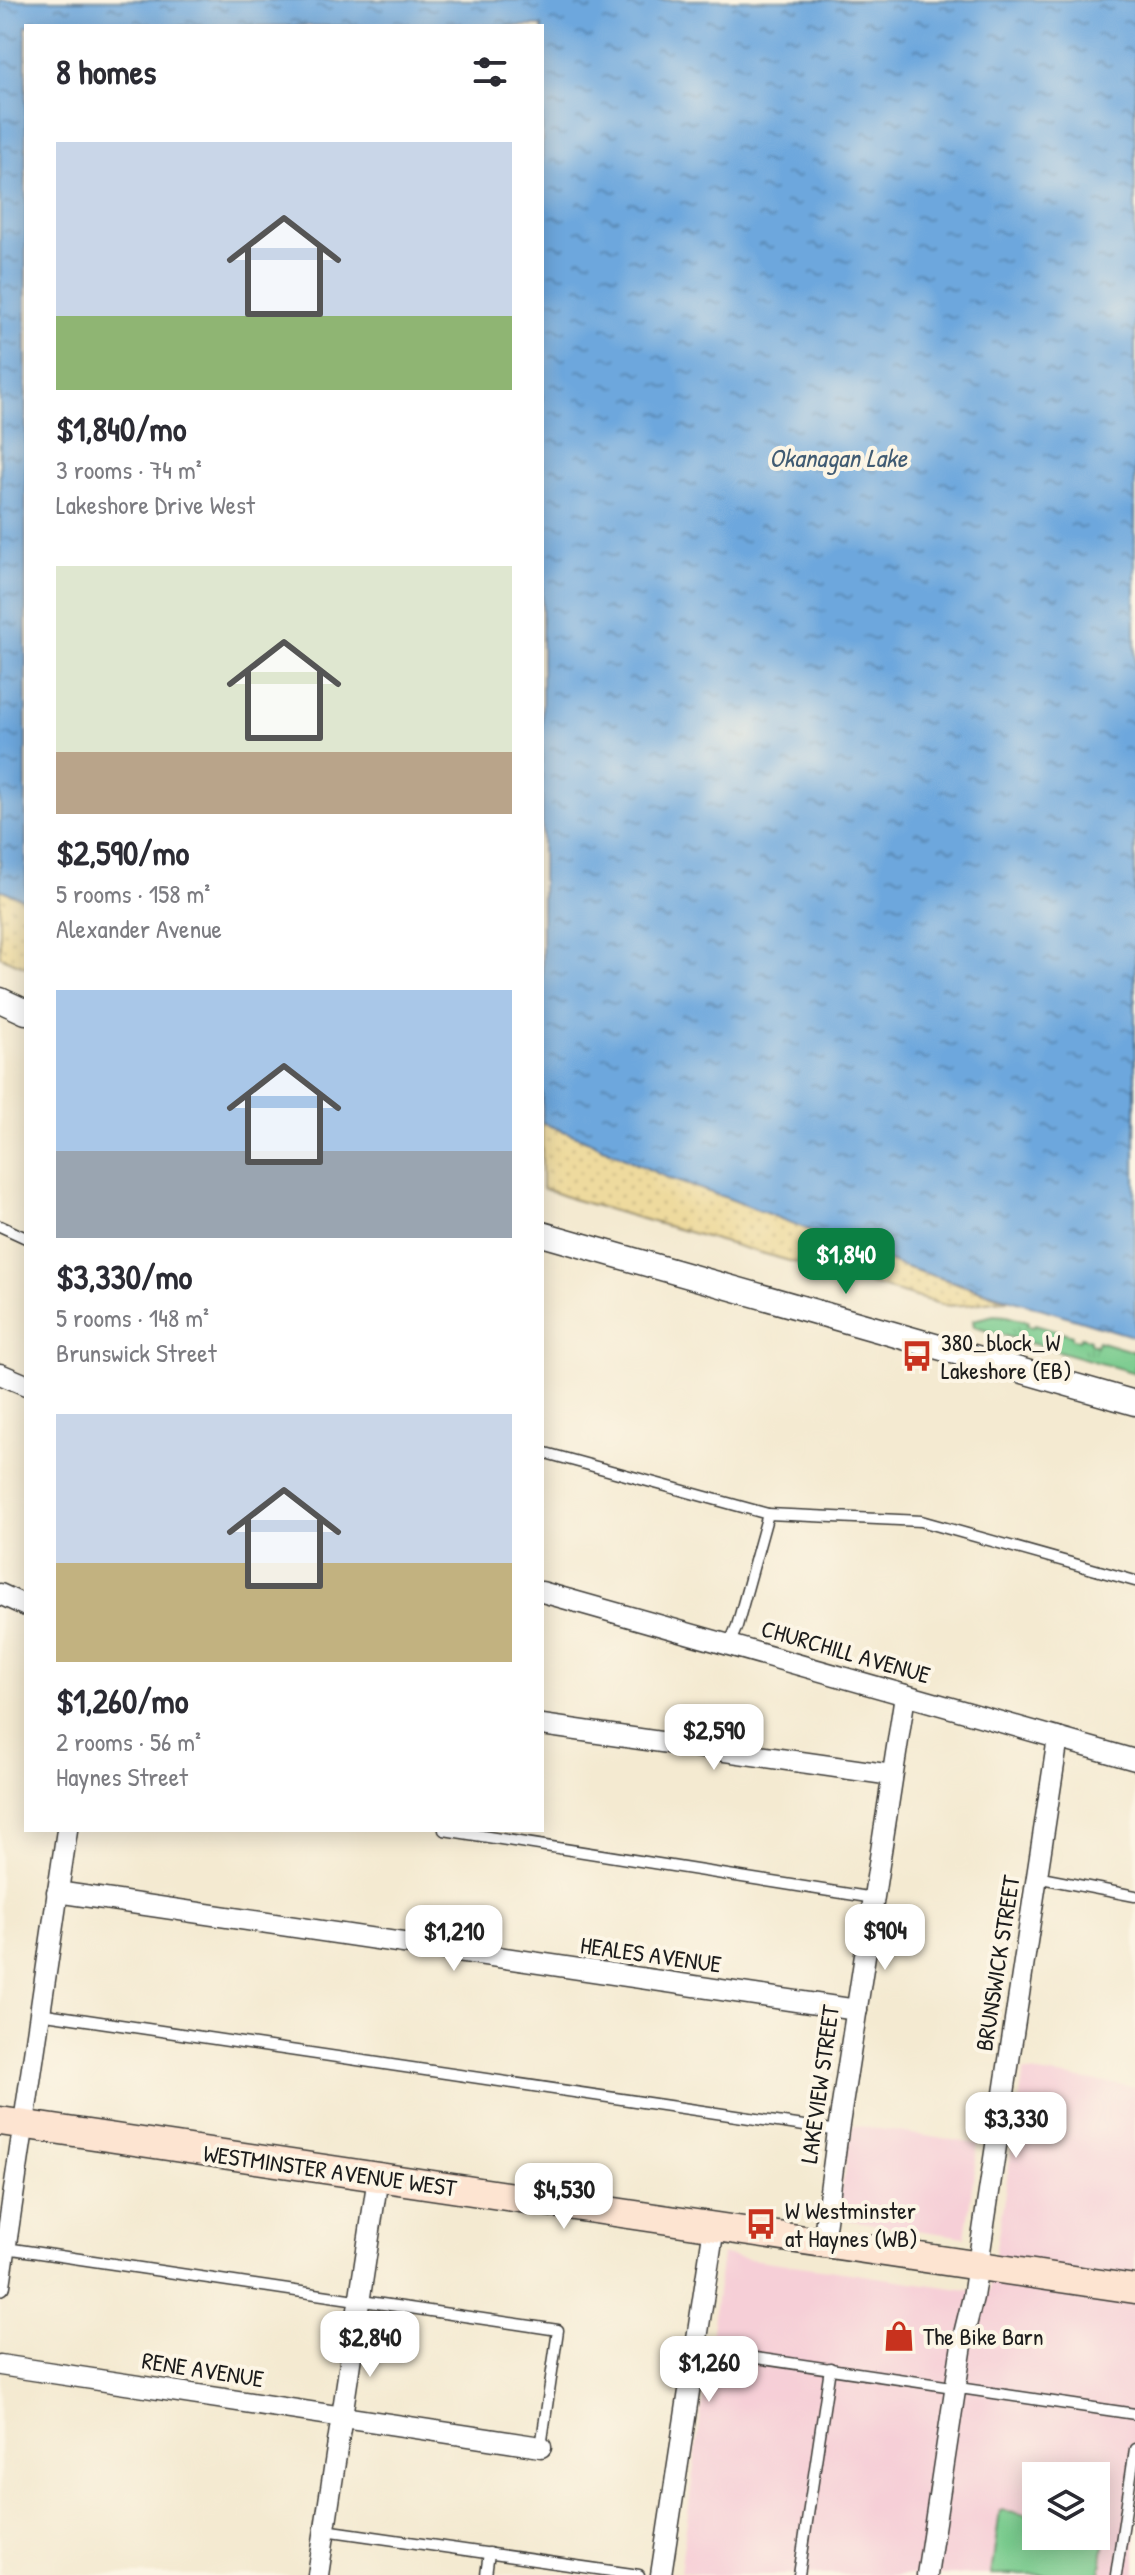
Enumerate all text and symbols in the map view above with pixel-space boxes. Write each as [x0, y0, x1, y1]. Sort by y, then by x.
text: 8 homes [56, 49, 156, 95]
icon: filters [468, 50, 512, 94]
icon: home [212, 194, 356, 338]
text: $1,840/mo [56, 406, 186, 452]
water label: Okanagan Lake [769, 440, 909, 476]
text: 3 rooms · 74 m² [56, 452, 202, 487]
text: Lakeshore Drive West [56, 487, 255, 522]
icon: home [212, 618, 356, 762]
text: $2,590/mo [56, 830, 189, 876]
text: 5 rooms · 158 m² [56, 876, 210, 911]
text: Alexander Avenue [56, 911, 222, 946]
icon: home [212, 1042, 356, 1186]
pin: $1,840 [781, 1228, 911, 1296]
text: $1,840 [816, 1236, 876, 1271]
text: $3,330/mo [56, 1254, 192, 1300]
text: 5 rooms · 148 m² [56, 1300, 209, 1335]
place label: 380_block_W Lakeshore (EB) [941, 1326, 1072, 1386]
text: Brunswick Street [56, 1335, 217, 1370]
bus stop icon: 380_block_W Lakeshore (EB) [900, 1339, 934, 1373]
icon: home [212, 1466, 356, 1610]
street label: CHURCHILL AVENUE [758, 1612, 935, 1691]
text: $1,260/mo [56, 1678, 188, 1724]
pin: $2,590 [649, 1704, 779, 1772]
text: $2,590 [683, 1712, 745, 1747]
text: 2 rooms · 56 m² [56, 1724, 201, 1759]
text: Haynes Street [56, 1759, 188, 1794]
street label: BRUNSWICK STREET [967, 1872, 1027, 2053]
pin: $904 [838, 1904, 932, 1972]
pin: $1,210 [389, 1905, 519, 1973]
text: $904 [863, 1912, 907, 1947]
text: $1,210 [423, 1913, 485, 1948]
street label: HEALES AVENUE [578, 1928, 724, 1980]
street label: LAKEVIEW STREET [792, 2002, 846, 2165]
pin: $3,330 [951, 2092, 1081, 2160]
text: $3,330 [983, 2100, 1049, 2135]
street label: WESTMINSTER AVENUE WEST [201, 2136, 459, 2204]
pin: $4,530 [499, 2163, 629, 2231]
text: $4,530 [533, 2171, 595, 2206]
place label: W Westminster at Haynes (WB) [785, 2194, 918, 2254]
bus stop icon: W Westminster at Haynes (WB) [744, 2207, 778, 2241]
pin: $2,840 [305, 2311, 435, 2379]
text: $2,840 [338, 2319, 402, 2354]
shop icon: The Bike Barn [882, 2319, 916, 2353]
place label: The Bike Barn [923, 2320, 1044, 2352]
pin: $1,260 [644, 2336, 774, 2404]
street label: RENE AVENUE [140, 2344, 267, 2394]
text: $1,260 [678, 2344, 740, 2379]
map controls [1022, 2462, 1110, 2550]
button: layers [1022, 2462, 1110, 2550]

